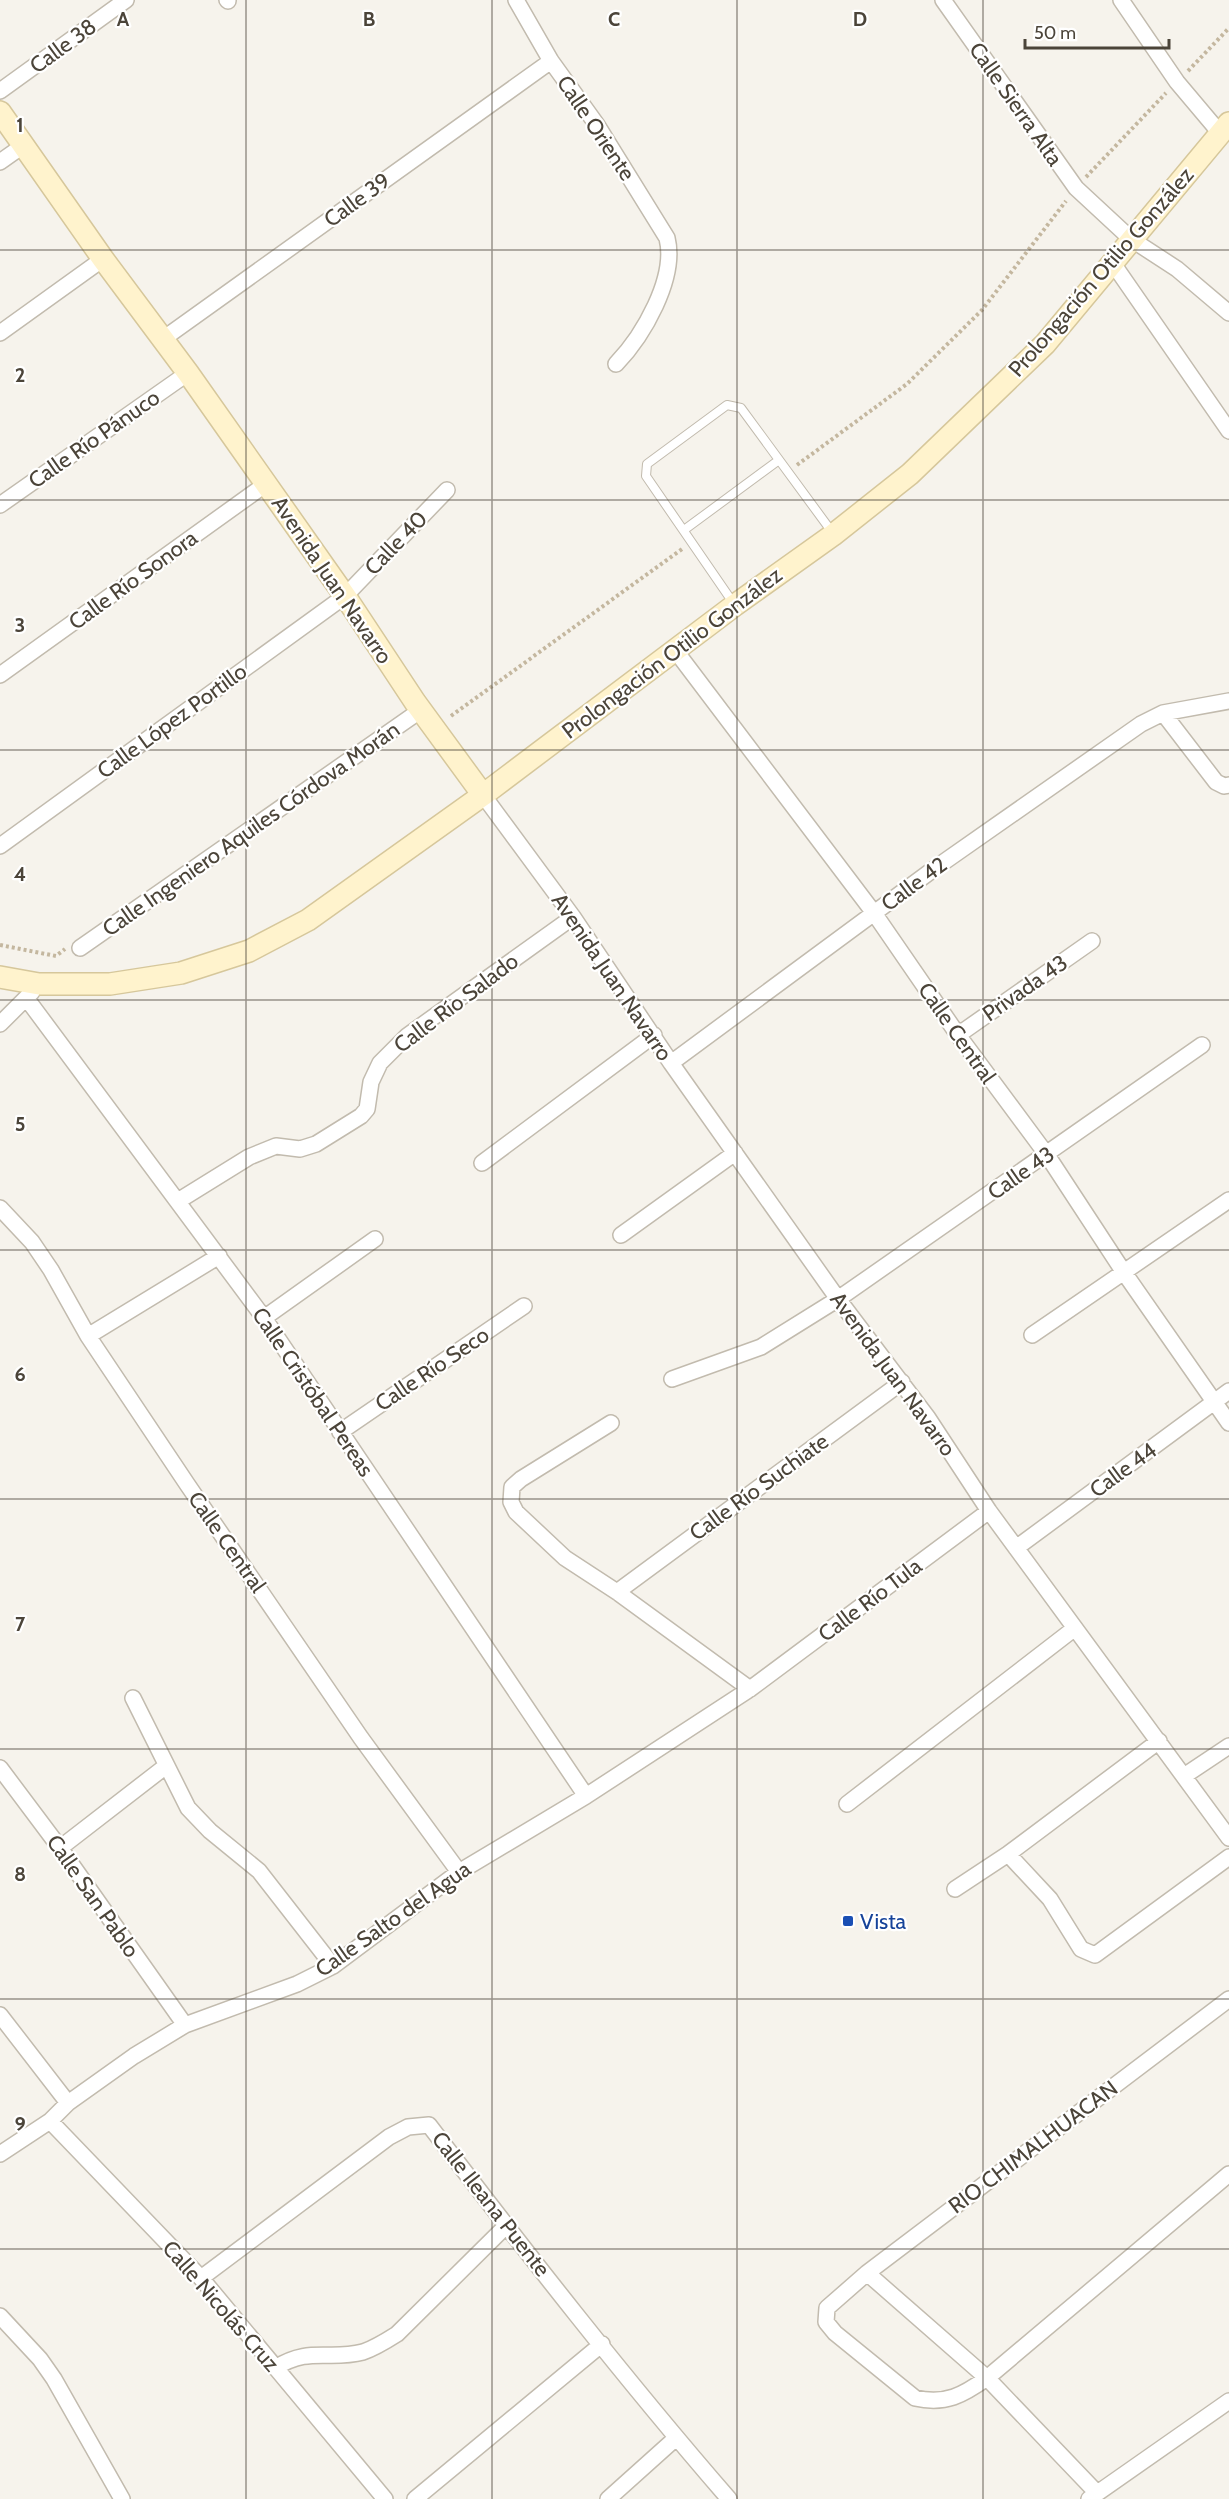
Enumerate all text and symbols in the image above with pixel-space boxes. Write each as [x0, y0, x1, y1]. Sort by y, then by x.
text: A [117, 7, 130, 31]
text: B [363, 7, 375, 31]
text: C [608, 7, 620, 31]
text: D [853, 7, 867, 31]
scale bar [1025, 12, 1169, 50]
street label: Calle 38 [24, 13, 102, 79]
text: 50 m [1034, 22, 1076, 44]
street label: Calle Sierra Alta [963, 37, 1069, 171]
street label: Calle Oriente [551, 70, 641, 186]
text: 1 [16, 113, 24, 137]
street label: Prolongación Otilio González [1003, 162, 1199, 382]
street label: Calle 39 [319, 167, 395, 233]
text: 2 [15, 363, 25, 387]
street label: Calle Río Pánuco [23, 384, 165, 494]
street label: Avenida Juan Navarro [266, 491, 398, 669]
street label: Calle 40 [359, 505, 433, 581]
street label: Calle Río Sonora [64, 524, 203, 636]
street label: Prolongación Otilio González [557, 561, 787, 745]
text: 3 [15, 613, 25, 637]
street label: Calle López Portillo [92, 658, 252, 784]
street label: Calle Ingeniero Aquiles Córdova Morán [97, 716, 405, 942]
street label: Calle 42 [876, 851, 952, 917]
text: 4 [14, 862, 26, 886]
street label: Avenida Juan Navarro [546, 888, 678, 1066]
street label: Calle Río Salado [388, 947, 524, 1059]
street label: Privada 43 [977, 949, 1073, 1027]
street label: Calle Central [912, 977, 1002, 1089]
text: 5 [15, 1112, 25, 1136]
street label: Calle 43 [982, 1140, 1060, 1206]
street label: Avenida Juan Navarro [824, 1287, 962, 1461]
street label: Calle Cristóbal Pereas [246, 1302, 380, 1482]
street label: Calle Río Seco [370, 1321, 494, 1417]
text: 6 [14, 1362, 26, 1386]
street label: Calle Río Suchiate [684, 1428, 834, 1546]
street label: Calle 44 [1084, 1437, 1162, 1503]
street label: Calle Central [182, 1486, 272, 1598]
street label: Calle Río Tula [813, 1552, 927, 1648]
text: 7 [15, 1612, 26, 1636]
street label: Calle San Pablo [41, 1829, 145, 1963]
street label: Calle Salto del Agua [310, 1855, 476, 1983]
text: 8 [14, 1862, 26, 1886]
place label: Vista [860, 1908, 907, 1935]
marker: Vista [841, 1914, 855, 1928]
street label: RIO CHIMALHUACAN [943, 2075, 1123, 2219]
text: 9 [14, 2112, 26, 2136]
street label: Calle Ileana Puente [426, 2126, 556, 2282]
street label: Calle Nicolás Cruz [157, 2235, 285, 2377]

